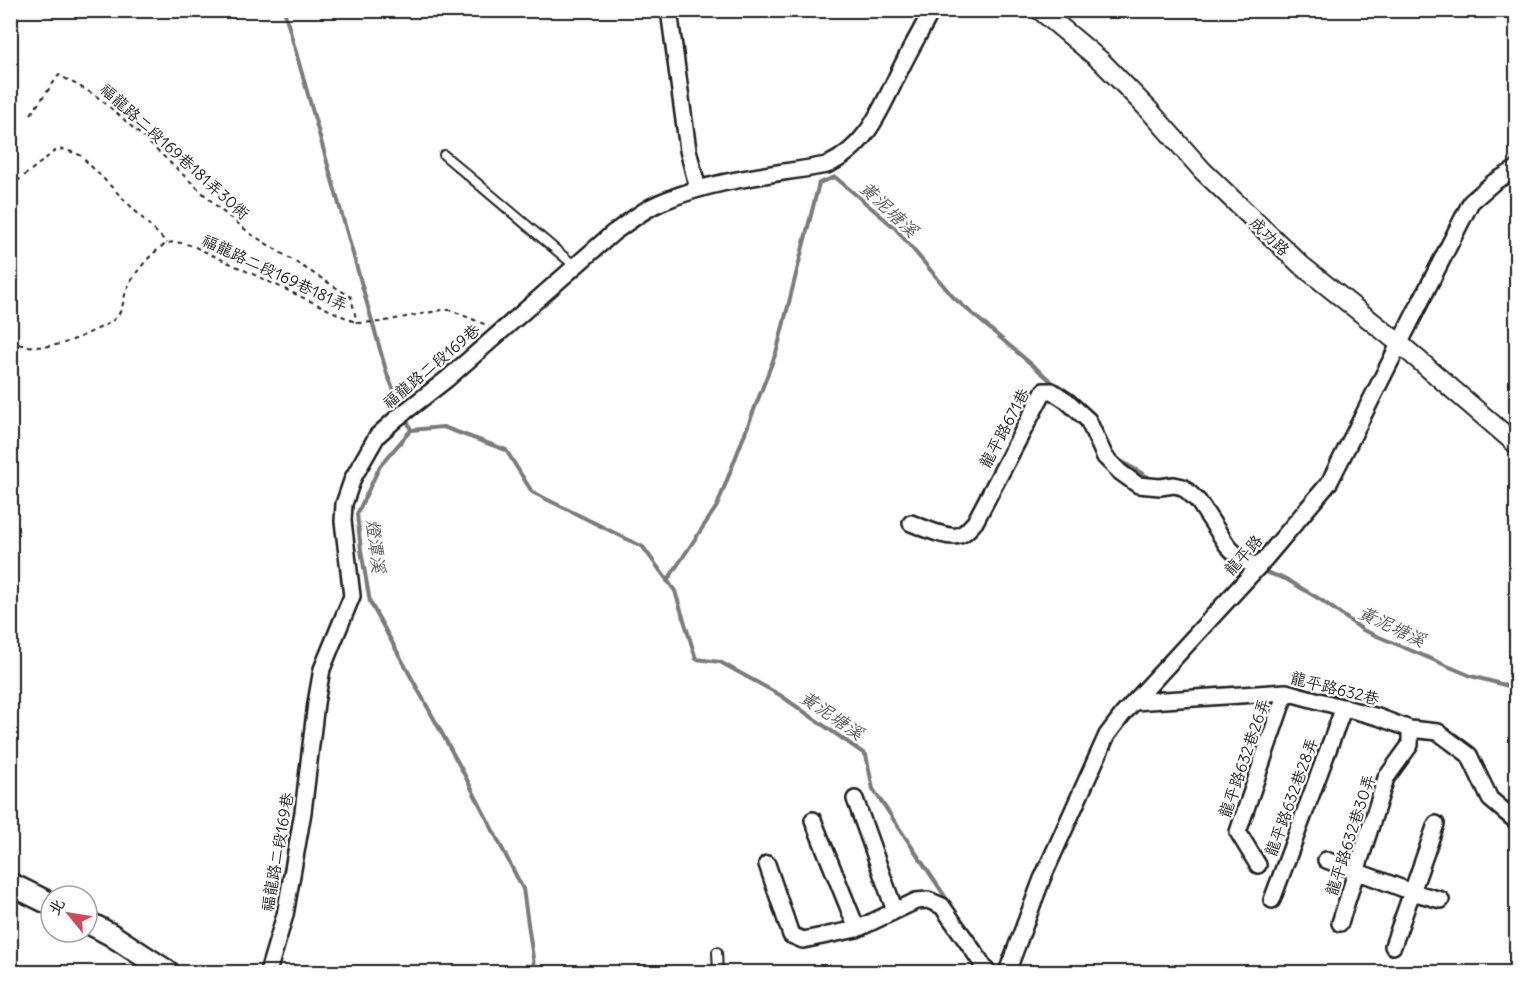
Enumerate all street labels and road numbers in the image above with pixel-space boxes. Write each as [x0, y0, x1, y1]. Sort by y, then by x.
street label: 福龍路二段169巷181弄30衖 [96, 79, 254, 223]
street label: 成功路 [1246, 212, 1294, 260]
street label: 福龍路二段169巷181弄 [199, 229, 351, 315]
street label: 福龍路二段169巷 [378, 320, 484, 412]
street label: 龍平路671巷 [975, 385, 1033, 471]
street label: 龍平路 [1220, 530, 1266, 580]
street label: 龍平路632巷 [1288, 667, 1382, 709]
street label: 龍平路632巷26弄 [1214, 696, 1274, 820]
street label: 龍平路632巷28弄 [1260, 735, 1322, 859]
street label: 龍平路632巷30弄 [1321, 772, 1379, 898]
street label: 福龍路二段169巷 [257, 791, 297, 913]

